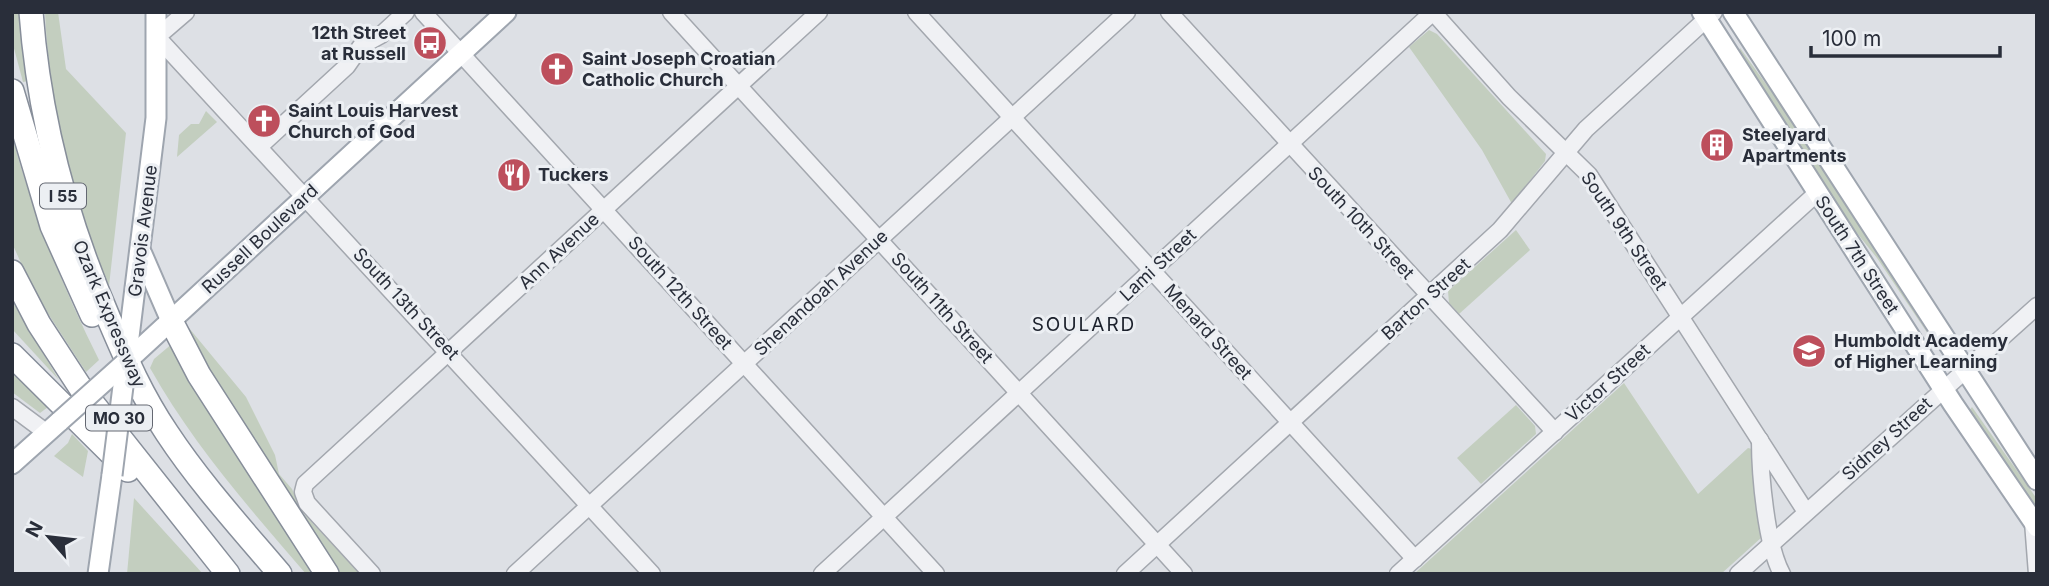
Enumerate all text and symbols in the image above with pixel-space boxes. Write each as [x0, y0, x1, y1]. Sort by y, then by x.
scale bar [1811, 14, 2000, 58]
place label: 12th Street at Russell [311, 22, 406, 64]
bus stop icon: 12th Street at Russell [411, 24, 449, 62]
text: 100 m [1822, 26, 1881, 51]
place label: Saint Joseph Croatian Catholic Church [582, 48, 775, 90]
church icon: Saint Joseph Croatian Catholic Church [538, 50, 576, 88]
place label: Saint Louis Harvest Church of God [288, 100, 459, 142]
church icon: Saint Louis Harvest Church of God [245, 102, 283, 140]
place label: Steelyard Apartments [1742, 124, 1847, 166]
building icon: Steelyard Apartments [1698, 126, 1736, 164]
restaurant icon: Tuckers [495, 156, 533, 194]
street label: South 10th Street [1304, 162, 1419, 283]
street label: Gravois Avenue [124, 164, 161, 298]
place label: Tuckers [538, 164, 609, 185]
street label: South 9th Street [1577, 167, 1672, 294]
street label: Russell Boulevard [197, 180, 322, 298]
road number: I 55 [40, 184, 86, 208]
street label: South 7th Street [1811, 191, 1904, 318]
street label: Ann Avenue [514, 208, 603, 293]
street label: Lami Street [1115, 224, 1200, 305]
street label: Shenandoah Avenue [749, 225, 892, 360]
street label: South 12th Street [624, 232, 737, 354]
street label: Ozark Expressway [69, 237, 150, 391]
street label: South 13th Street [349, 243, 464, 364]
street label: South 11th Street [887, 248, 998, 367]
street label: Barton Street [1377, 253, 1474, 344]
street label: Menard Street [1160, 280, 1257, 384]
district label: SOULARD [1032, 313, 1136, 336]
place label: Humboldt Academy of Higher Learning [1834, 330, 2008, 372]
school or university icon: Humboldt Academy of Higher Learning [1790, 332, 1828, 370]
street label: Victor Street [1561, 339, 1654, 426]
street label: Sidney Street [1837, 393, 1936, 484]
road number: MO 30 [86, 406, 152, 430]
north arrow [14, 502, 84, 572]
text: N [21, 517, 48, 541]

